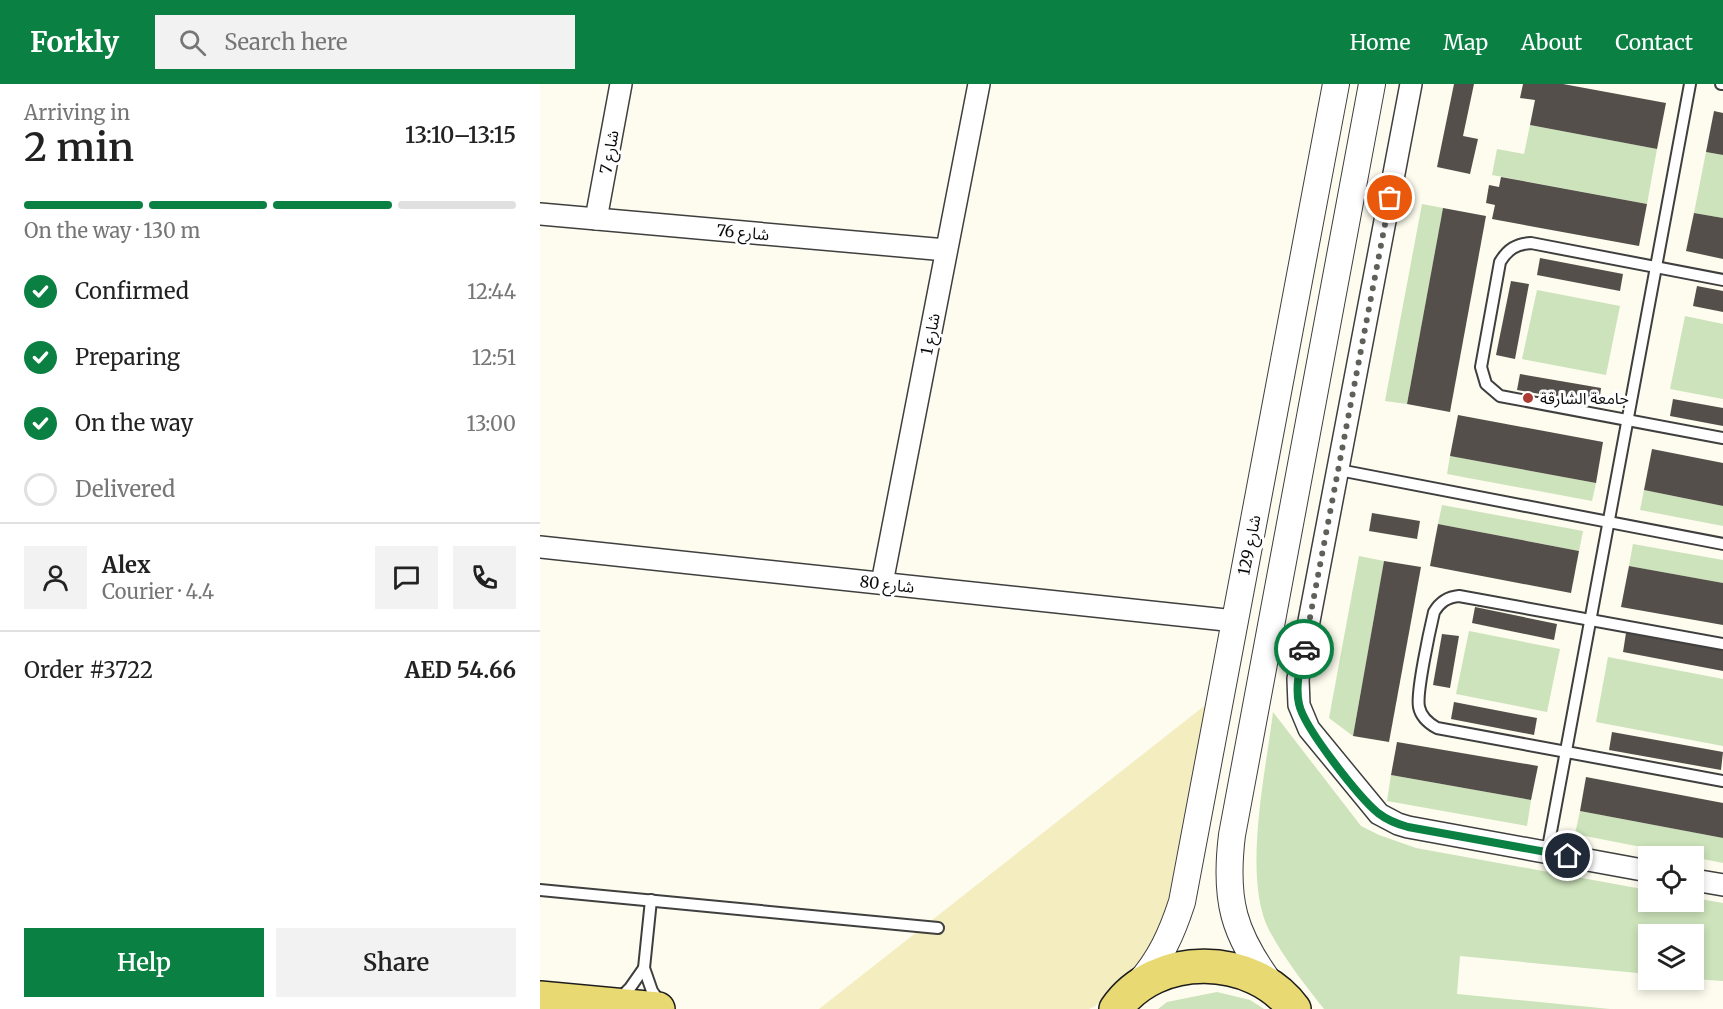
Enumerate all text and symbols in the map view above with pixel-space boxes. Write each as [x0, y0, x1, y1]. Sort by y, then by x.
search box [155, 15, 575, 69]
text: Forkly [30, 24, 119, 60]
icon: search [176, 26, 209, 59]
text: Search here [224, 28, 348, 56]
text: Home [1350, 29, 1410, 56]
text: Map [1443, 29, 1488, 56]
text: About [1521, 29, 1582, 56]
text: Contact [1615, 29, 1693, 56]
text: Arriving in [24, 100, 130, 125]
text: 13:10–13:15 [405, 121, 516, 149]
text: 2 min [24, 123, 134, 172]
street label: شارع 7 [595, 129, 626, 176]
pin [1364, 172, 1415, 223]
icon: bag [1373, 181, 1406, 214]
text: On the way · 130 m [24, 218, 200, 243]
street label: شارع 76 [716, 220, 770, 247]
icon: check [24, 275, 57, 308]
text: Confirmed [75, 277, 189, 305]
text: 12:44 [467, 279, 516, 304]
street label: شارع 1 [916, 311, 947, 357]
icon: check [24, 341, 57, 374]
text: Preparing [75, 343, 180, 371]
text: 12:51 [472, 345, 516, 370]
place label: جامعة الشارقة [1540, 388, 1629, 408]
marker: جامعة الشارقة [1521, 391, 1535, 405]
icon: check [24, 407, 57, 440]
text: On the way [75, 409, 193, 437]
text: 13:00 [466, 411, 516, 436]
text: Delivered [75, 475, 175, 503]
street label: شارع 129 [1233, 513, 1268, 577]
button: person [24, 546, 87, 609]
button: chat [375, 546, 438, 609]
button: phone [453, 546, 516, 609]
text: Alex [102, 551, 151, 579]
street label: شارع 80 [858, 571, 915, 600]
text: Courier · 4.4 [102, 579, 214, 604]
courier [1274, 619, 1334, 679]
icon: car [1288, 633, 1321, 666]
text: Order #3722 [24, 656, 153, 684]
text: AED 54.66 [405, 656, 516, 684]
pin [1542, 830, 1593, 881]
icon: home [1551, 839, 1584, 872]
map controls [1638, 846, 1704, 990]
button: locate [1638, 846, 1704, 912]
button: layers [1638, 924, 1704, 990]
button: Help [24, 928, 264, 997]
button: Share [276, 928, 516, 997]

